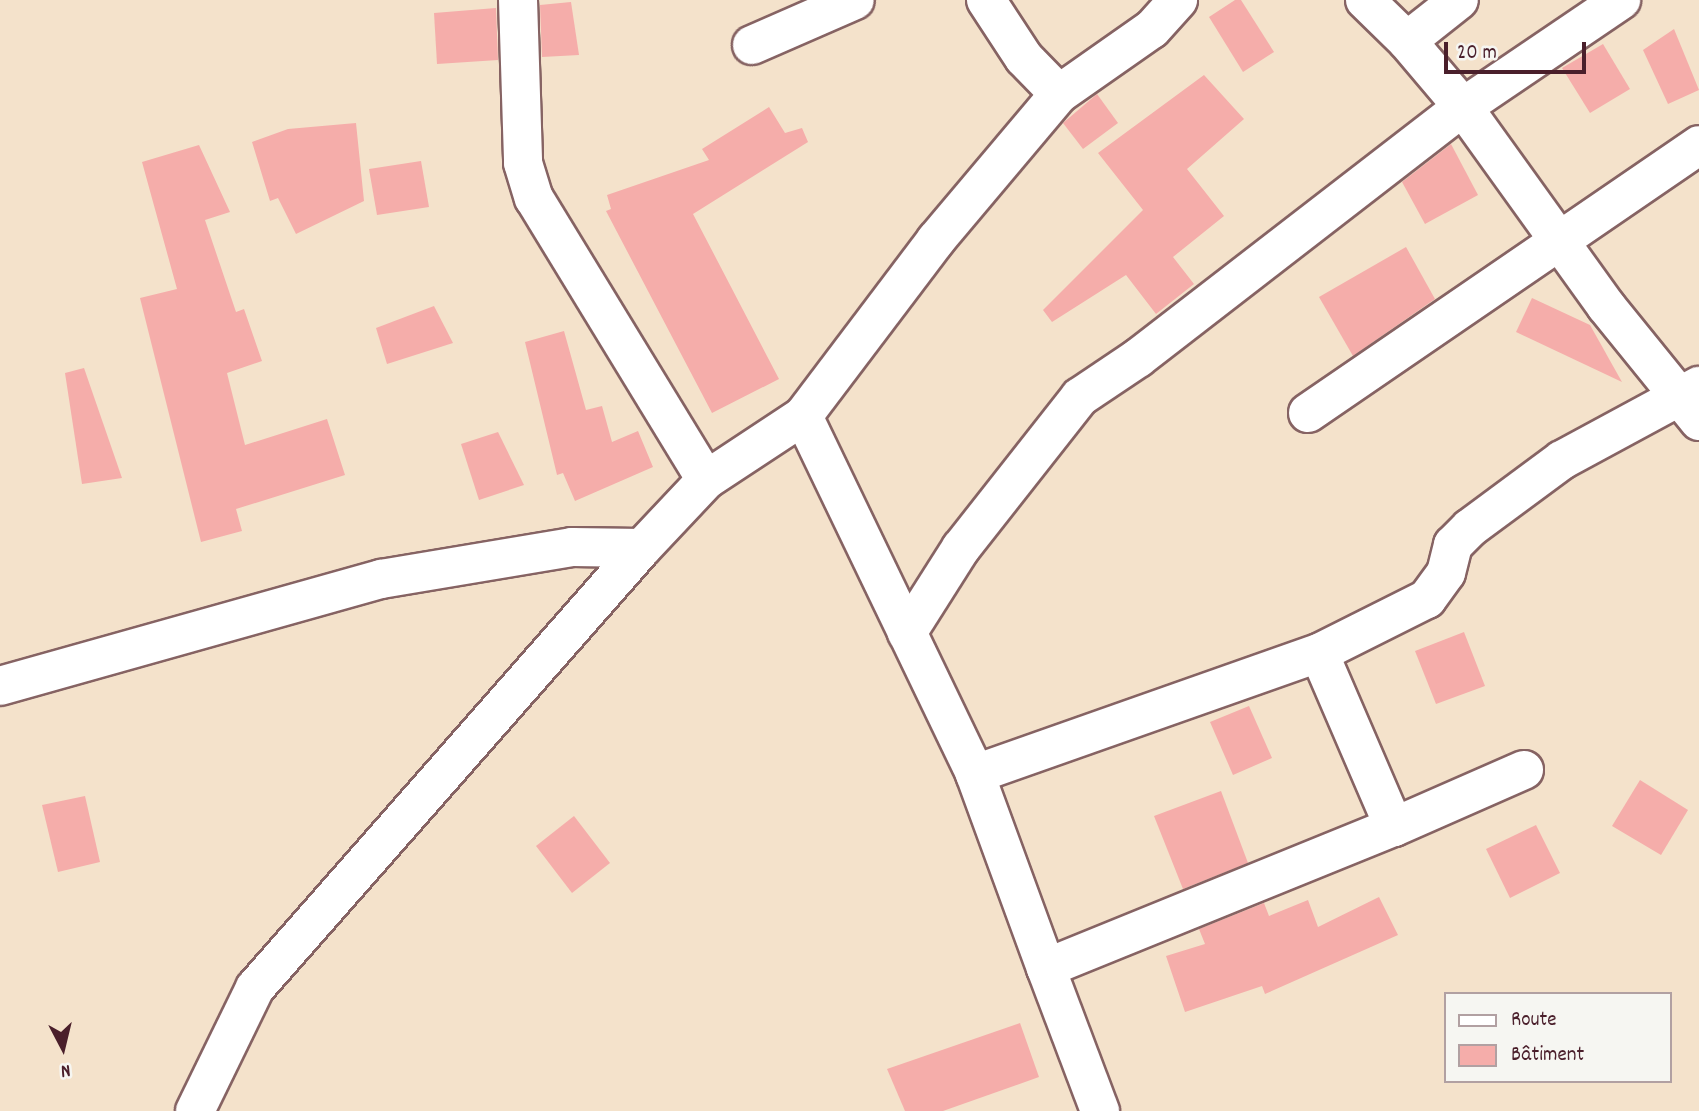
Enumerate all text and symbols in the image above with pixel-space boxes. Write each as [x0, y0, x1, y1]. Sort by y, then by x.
scale bar [1447, 28, 1589, 72]
text: 20 m [1457, 39, 1497, 69]
legend [1444, 992, 1671, 1083]
text: Route [1511, 1006, 1557, 1036]
north arrow [28, 1013, 98, 1083]
text: Bâtiment [1511, 1041, 1584, 1071]
text: N [59, 1055, 72, 1083]

